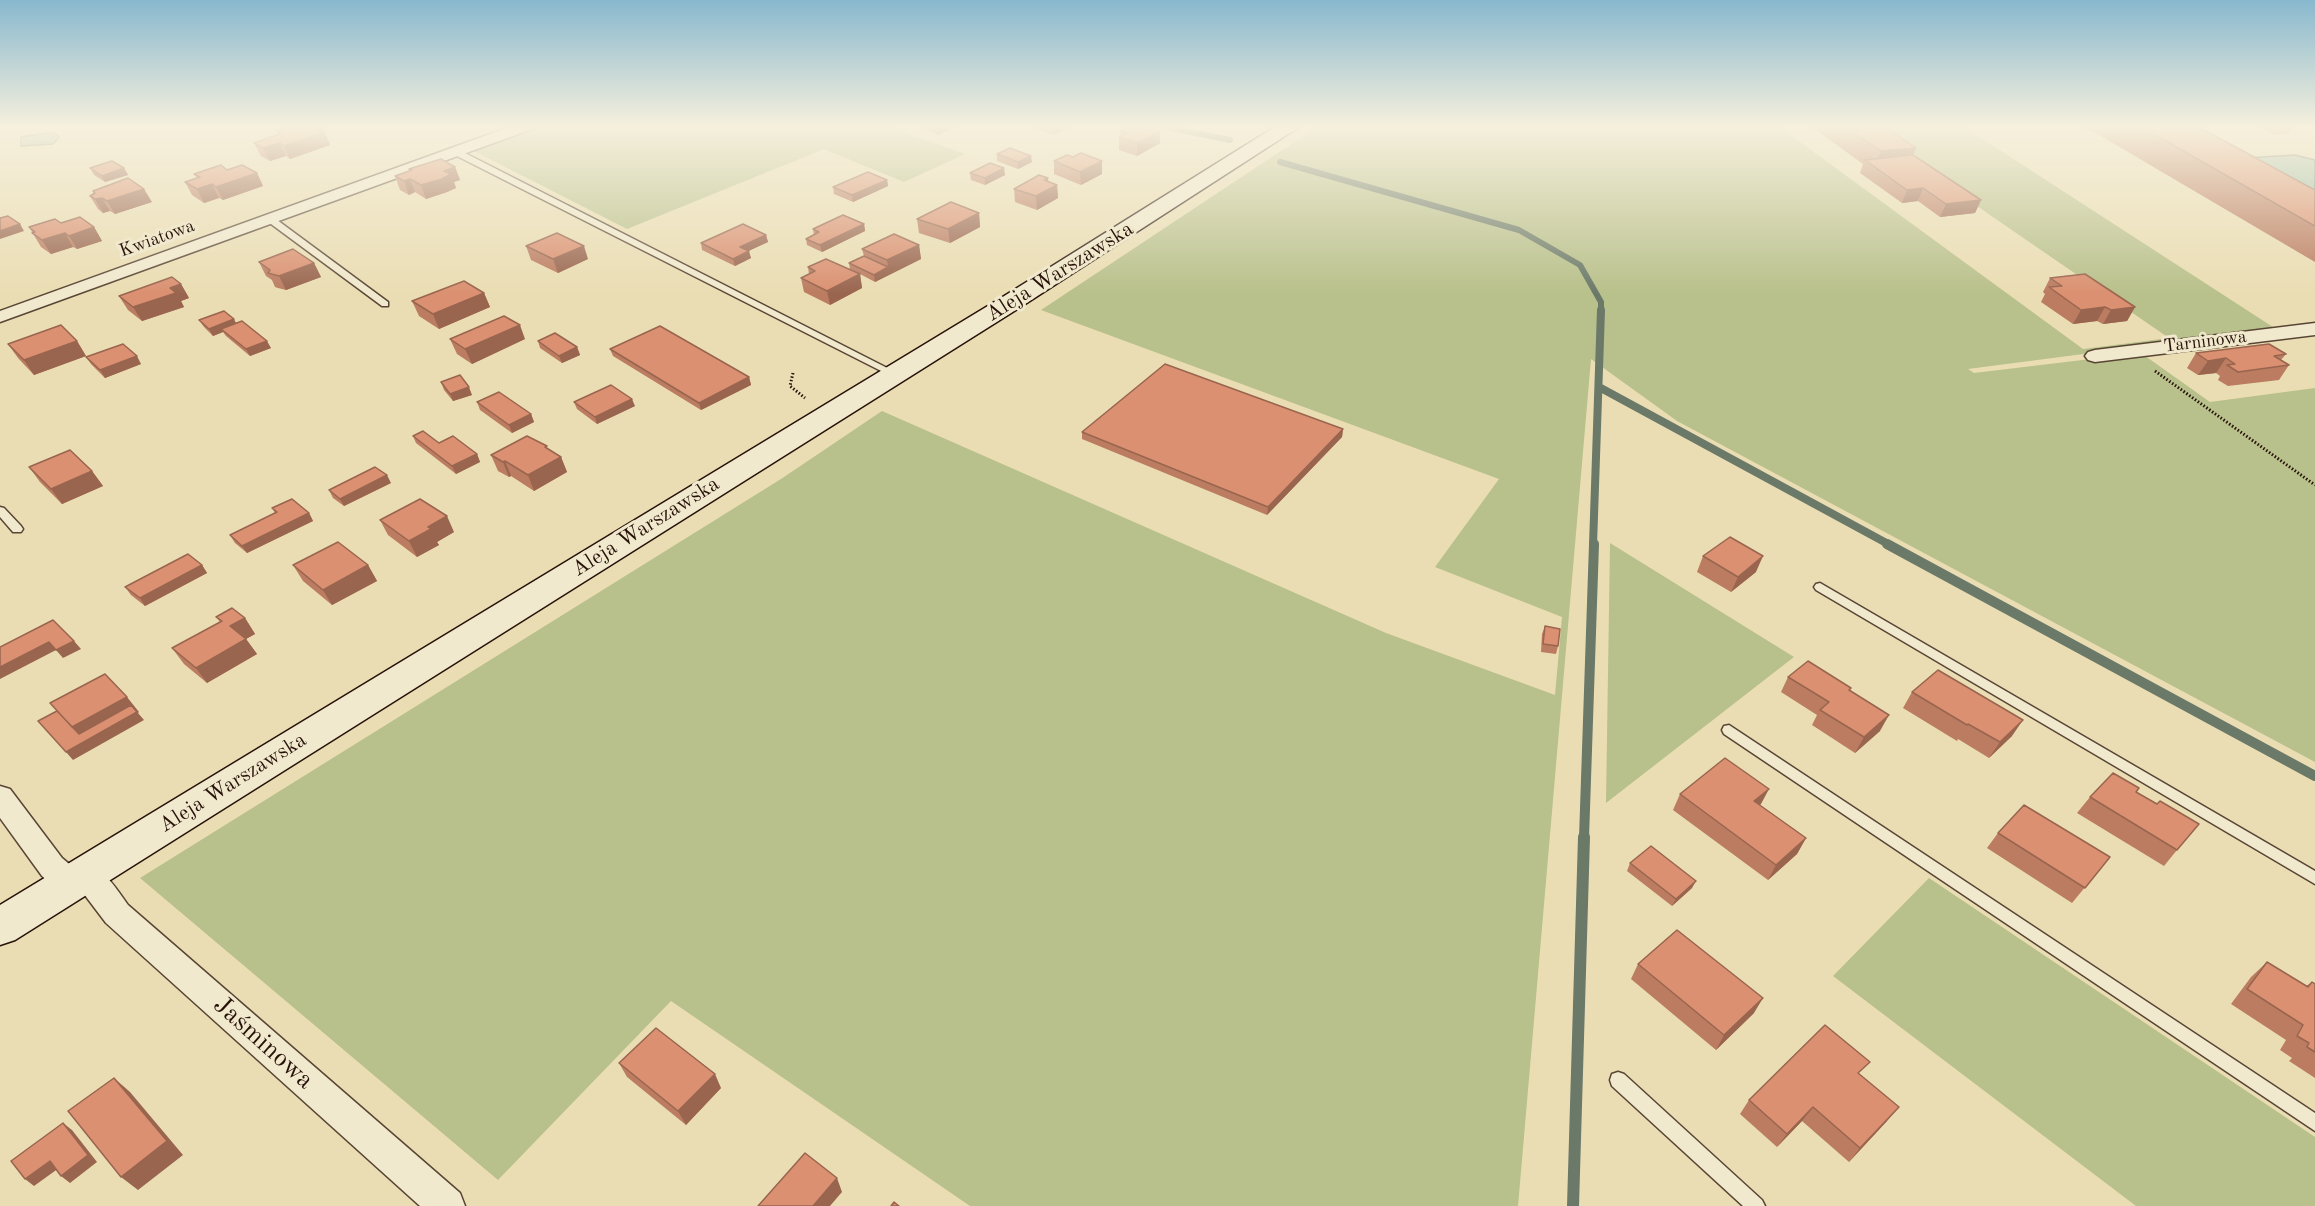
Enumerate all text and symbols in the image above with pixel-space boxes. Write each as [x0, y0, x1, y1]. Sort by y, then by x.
street label: Kwiatowa [116, 215, 198, 263]
street label: Aleja Warszawska [982, 217, 1138, 327]
street label: Tarninowa [2162, 326, 2248, 358]
street label: Aleja Warszawska [568, 472, 724, 582]
street label: Aleja Warszawska [155, 728, 311, 838]
street label: Jaśminowa [206, 990, 320, 1096]

